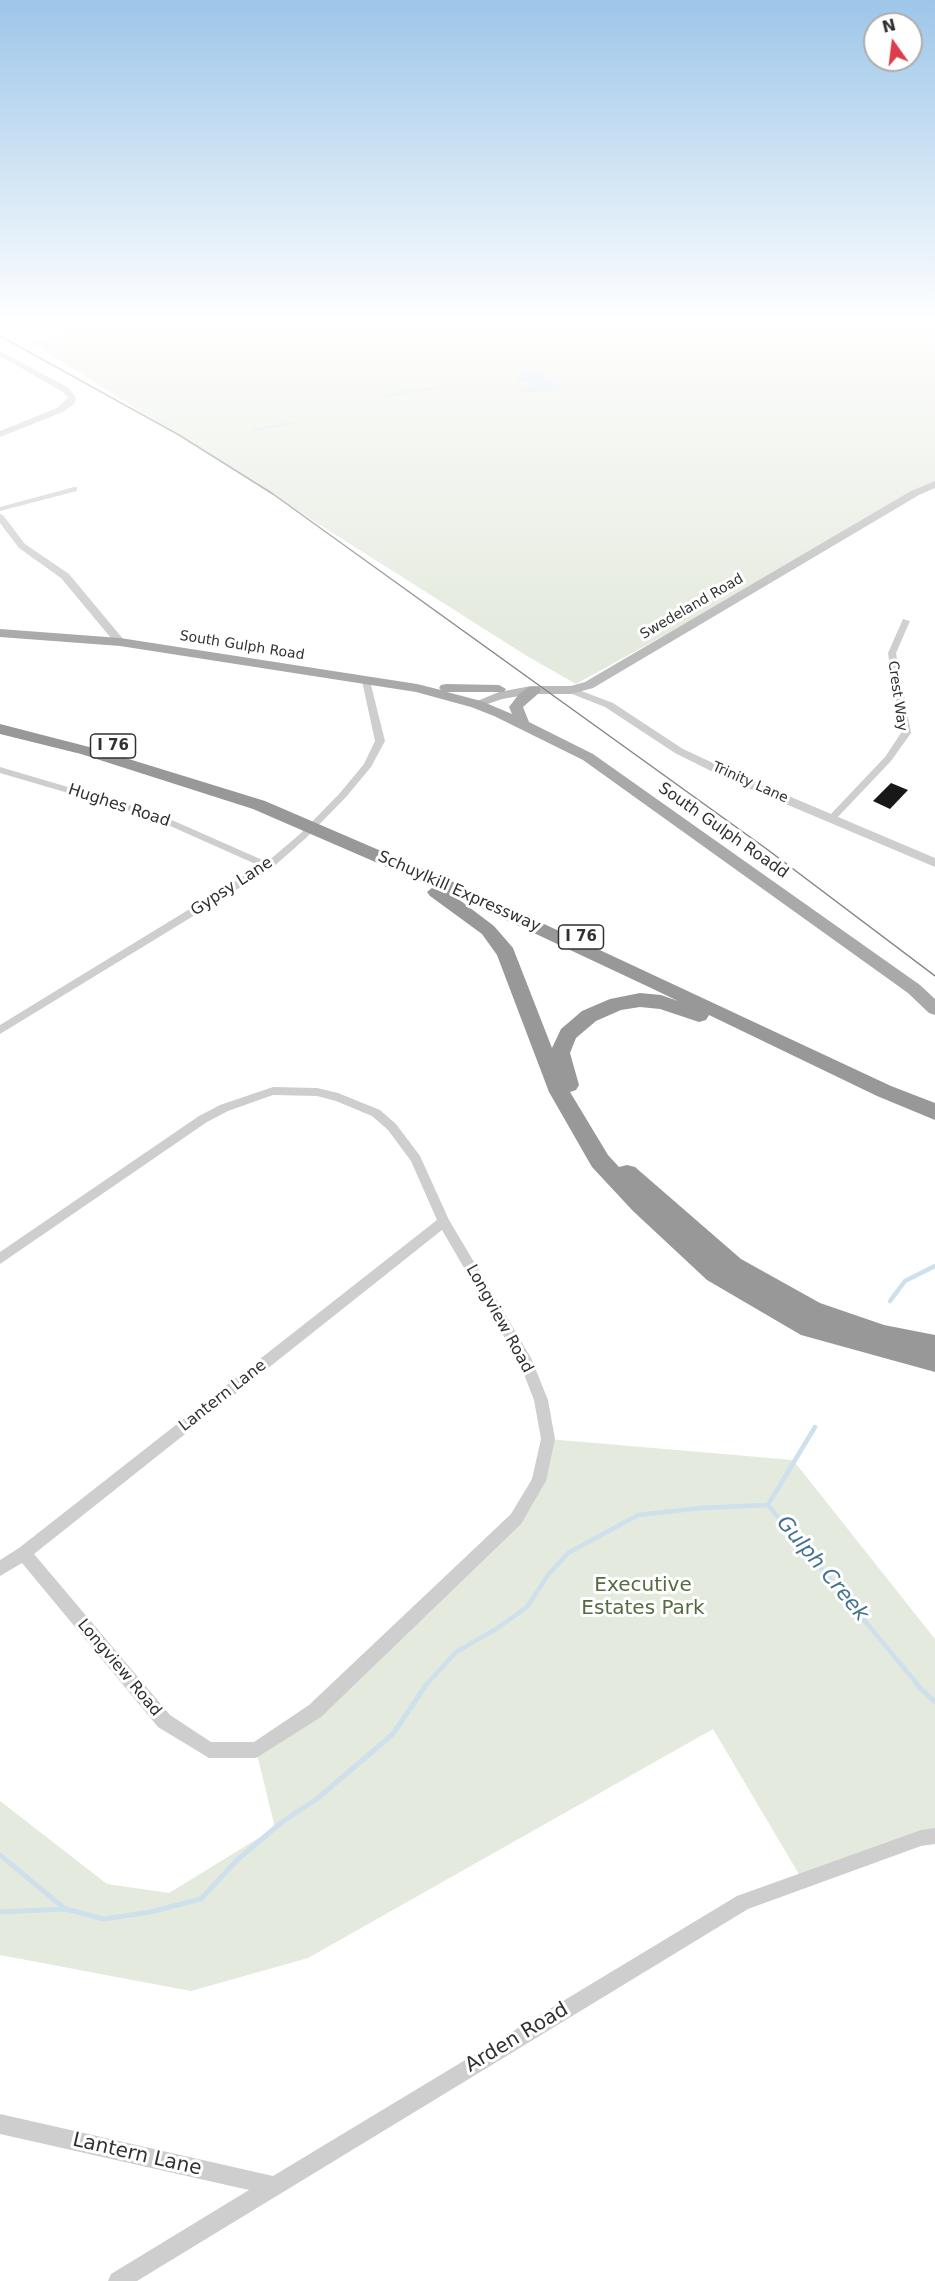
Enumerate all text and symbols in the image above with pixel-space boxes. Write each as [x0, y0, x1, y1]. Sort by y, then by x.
north arrow [863, 12, 923, 72]
text: N [880, 15, 898, 37]
street label: Swedeland Road [637, 571, 747, 643]
street label: South Gulph Road [178, 628, 306, 664]
street label: Crest Way [884, 660, 910, 732]
road number: I 76 [90, 734, 136, 758]
street label: Trinity Lane [710, 759, 790, 807]
street label: South Gulph Roadd [654, 779, 792, 883]
street label: Hughes Road [66, 781, 172, 831]
street label: Schuylkill Expressway [375, 848, 543, 936]
street label: Gypsy Lane [188, 853, 276, 921]
road number: I 76 [558, 925, 604, 949]
street label: Longview Road [461, 1262, 537, 1376]
street label: Lantern Lane [176, 1356, 270, 1436]
water label: Gulph Creek [771, 1511, 873, 1627]
park label: Executive Estates Park [581, 1574, 705, 1621]
street label: Longview Road [73, 1616, 165, 1720]
street label: Arden Road [461, 1998, 573, 2078]
street label: Lantern Lane [70, 2129, 204, 2181]

